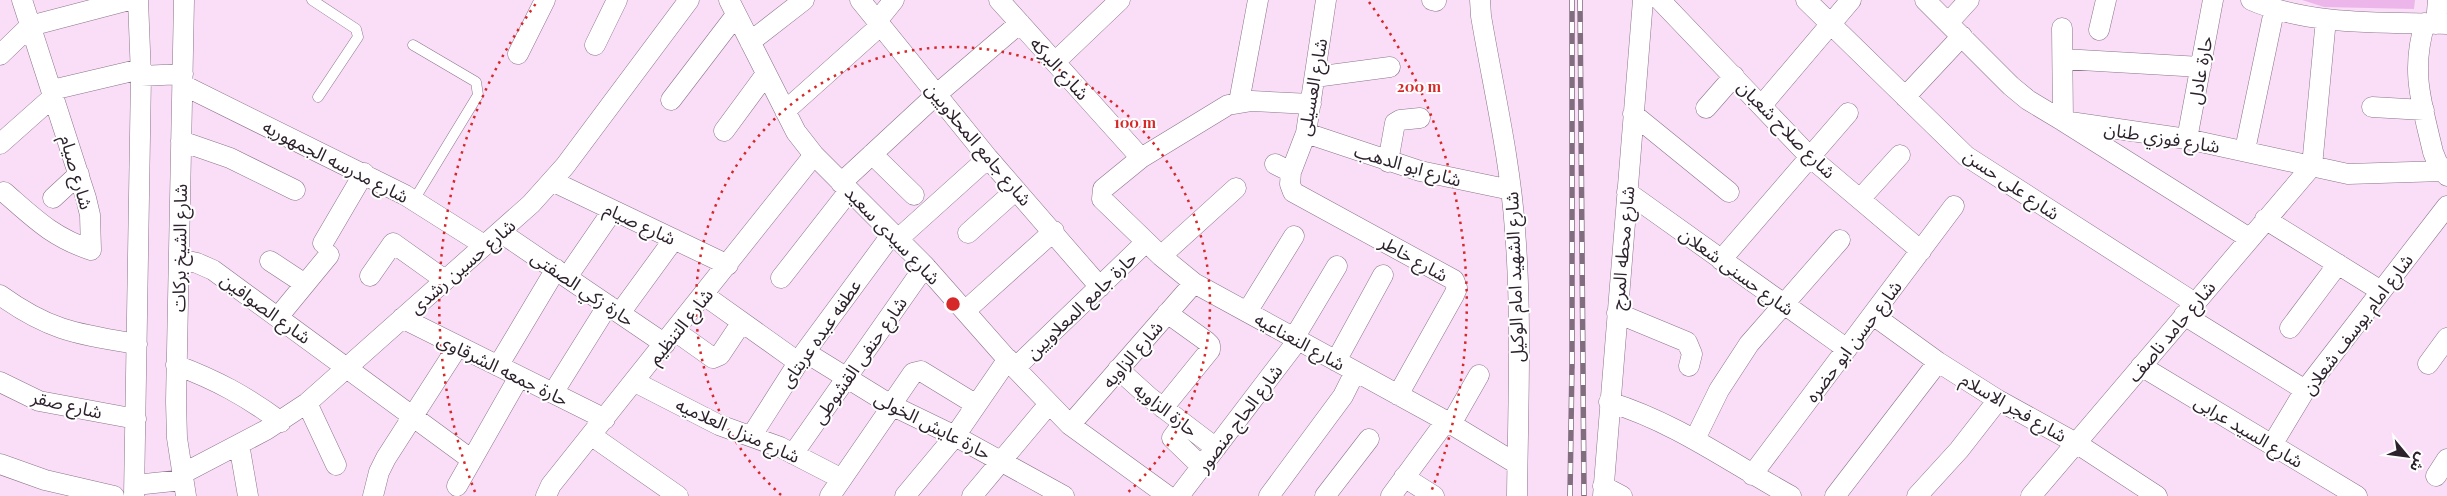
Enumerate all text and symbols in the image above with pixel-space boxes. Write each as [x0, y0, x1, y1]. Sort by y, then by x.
street label: شارع البركه [1023, 31, 1095, 107]
street label: حارة عادل [2182, 34, 2218, 106]
street label: شارع العسيلى [1292, 36, 1335, 138]
street label: شارع صلاح شعبان [1730, 75, 1841, 186]
text: 200 m [1397, 76, 1442, 96]
street label: شارع جامع المحلاويين [918, 77, 1038, 213]
text: 100 m [1114, 112, 1157, 132]
street label: شارع مدرسه الجمهوريه [258, 114, 413, 211]
street label: شارع فوزي طنان [2102, 116, 2222, 161]
street label: شارع صيام [52, 132, 99, 213]
street label: شارع ابو الدهب [1351, 138, 1464, 195]
street label: شارع على حسن [1958, 143, 2065, 227]
street label: شارع سيدى سعيد [838, 181, 946, 291]
street label: شارع الشيخ بركات [166, 184, 195, 312]
street label: شارع محطه المرج [1605, 185, 1642, 311]
street label: شارع الشهيد امام الوكيل [1499, 191, 1532, 363]
street label: شارع صيام [599, 196, 680, 253]
street label: شارع حسين رشدى [404, 213, 522, 321]
street label: شارع حسنى شعلان [1673, 221, 1799, 323]
street label: شارع خاطر [1373, 229, 1452, 289]
street label: حارة زكي الصفتى [526, 245, 639, 333]
street label: حارة جامع المعلاويين [1020, 246, 1144, 366]
street label: شارع امام يوسف شعلان [2296, 249, 2420, 401]
street label: شارع الصوافين [214, 267, 316, 351]
street label: عطفه عبده عربتاى [774, 274, 866, 392]
street label: شارع حسن ابو حضره [1799, 275, 1909, 409]
street label: شارع حامد ناصف [2122, 275, 2223, 389]
street label: شارع التنظيم [642, 283, 720, 371]
street label: شارع حنفى القشوطى [806, 292, 914, 430]
centre of rings [944, 295, 962, 313]
street label: شارع النعناعيه [1249, 306, 1350, 378]
street label: شارع الزاويه [1096, 315, 1170, 395]
street label: حارة جمعه الشرقاوى [433, 327, 573, 411]
street label: شارع الحاج منصور [1190, 359, 1290, 479]
street label: شارع فجر الاسلام [1955, 367, 2072, 450]
street label: حارة الزاويه [1129, 376, 1203, 442]
street label: شارع صقر [28, 384, 105, 427]
street label: حارة عايش الخولى [871, 385, 995, 465]
street label: شارع السيد عرابى [2189, 389, 2308, 475]
street label: شارع منزل العلاميه [671, 392, 804, 471]
north arrow [2382, 431, 2432, 481]
text: ش [2406, 450, 2432, 476]

